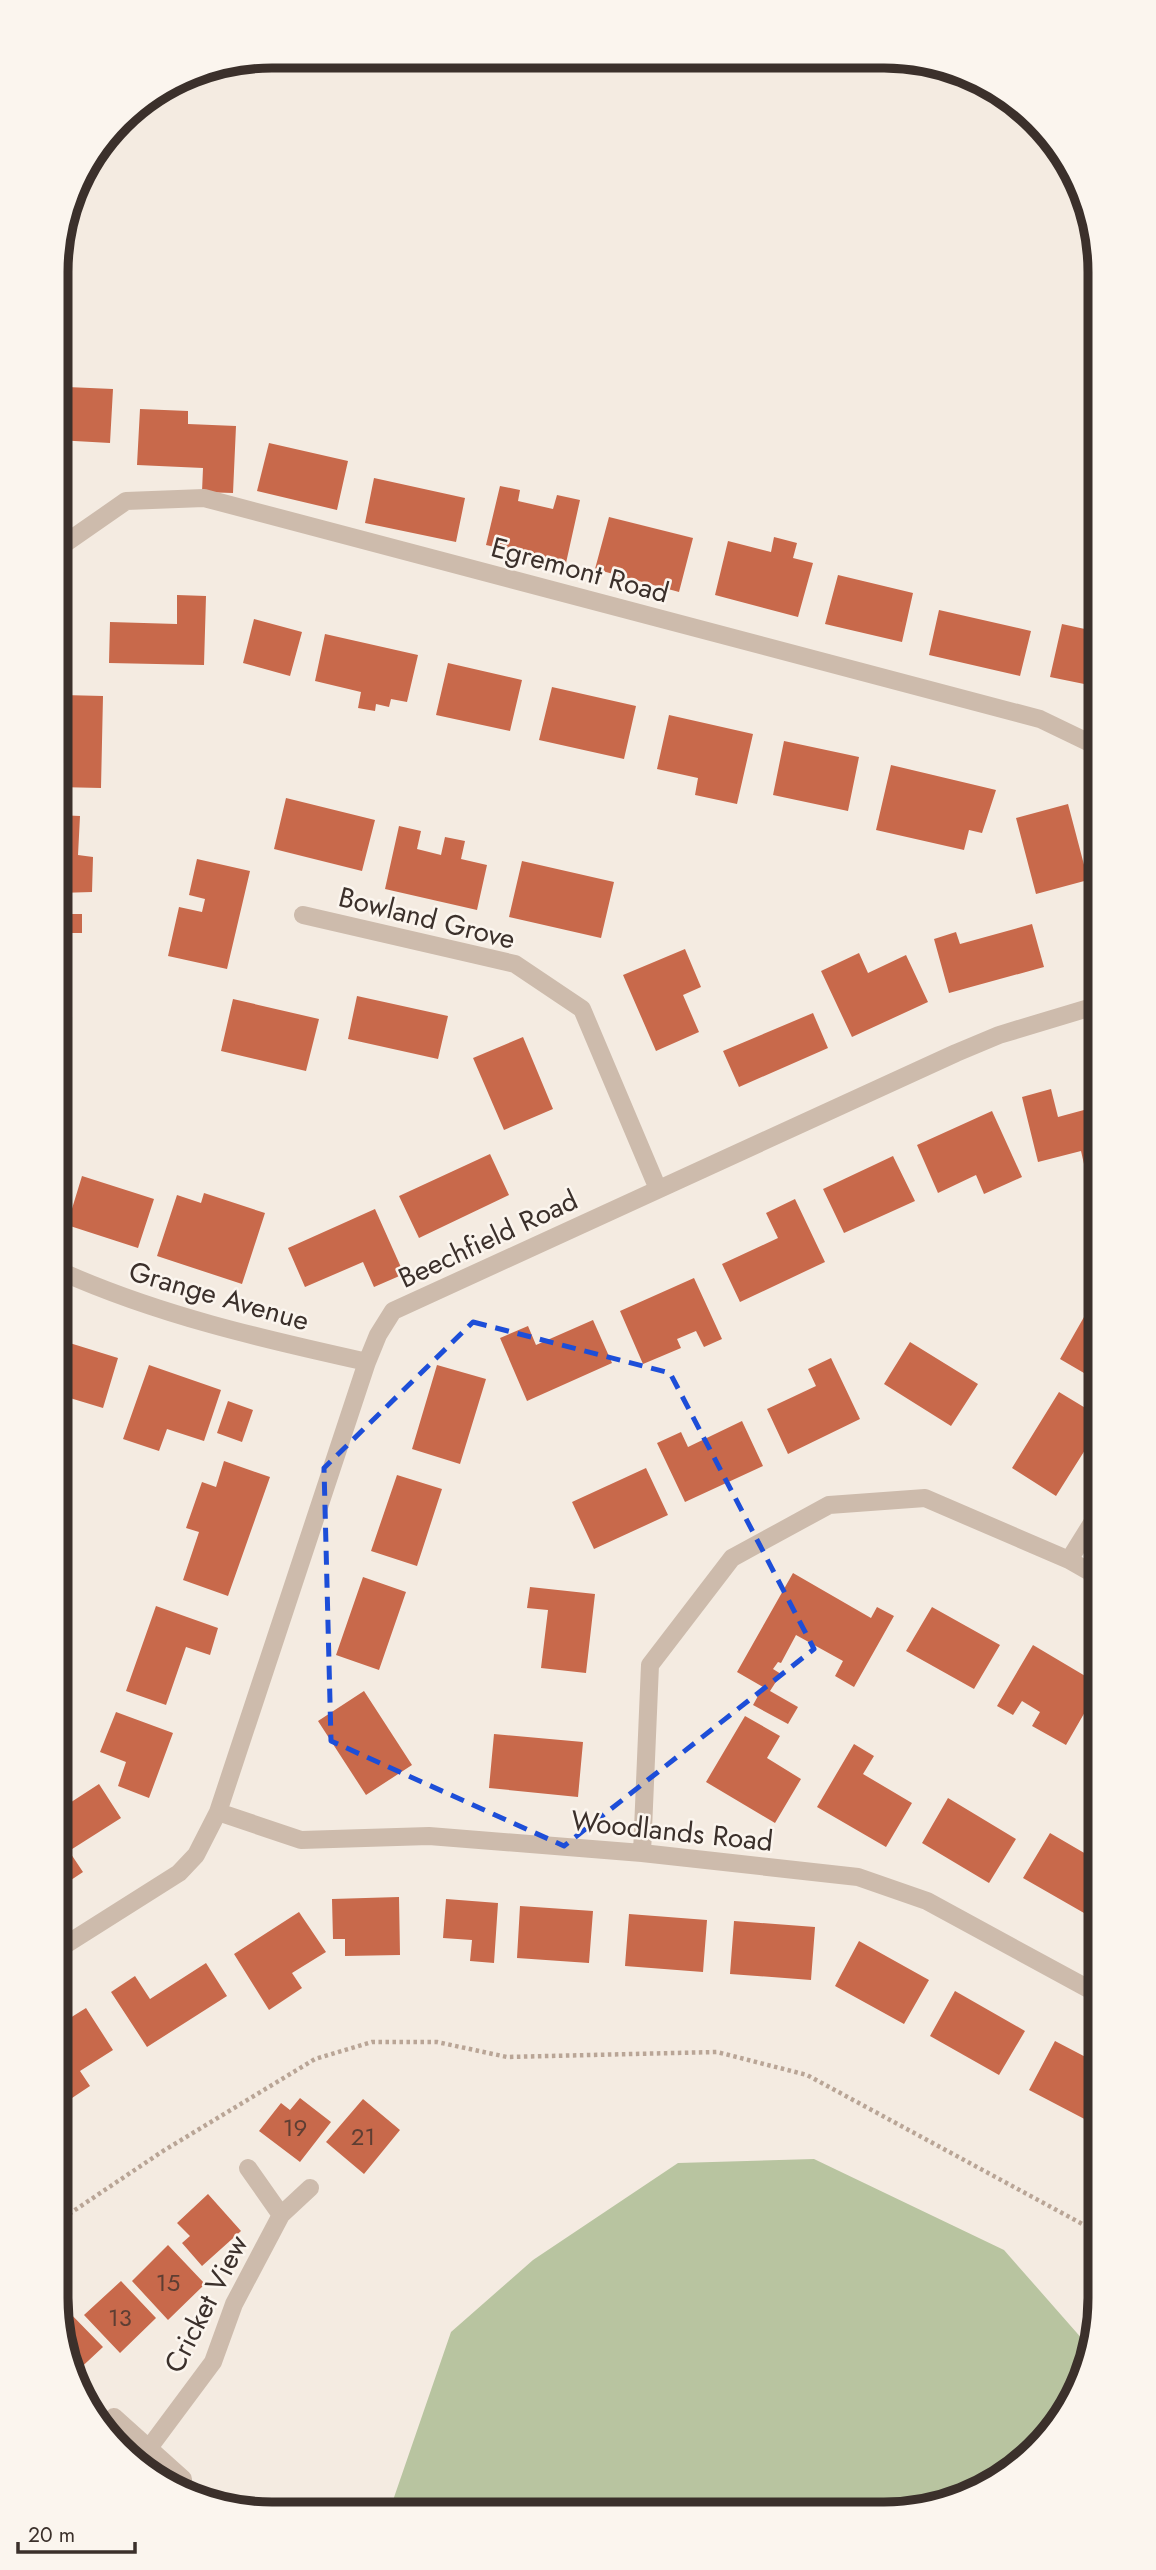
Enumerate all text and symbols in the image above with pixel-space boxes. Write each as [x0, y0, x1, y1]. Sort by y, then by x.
street label: Egremont Road [487, 527, 673, 613]
street label: Bowland Grove [334, 876, 520, 960]
street label: Beechfield Road [392, 1180, 584, 1298]
street label: Grange Avenue [124, 1251, 314, 1341]
street label: Woodlands Road [569, 1800, 775, 1862]
house number: 19 [283, 2110, 307, 2145]
house number: 21 [351, 2119, 375, 2154]
street label: Cricket View [154, 2228, 258, 2380]
house number: 15 [156, 2265, 180, 2300]
house number: 13 [108, 2300, 132, 2335]
scale bar [18, 2510, 135, 2554]
text: 20 m [28, 2520, 75, 2550]

